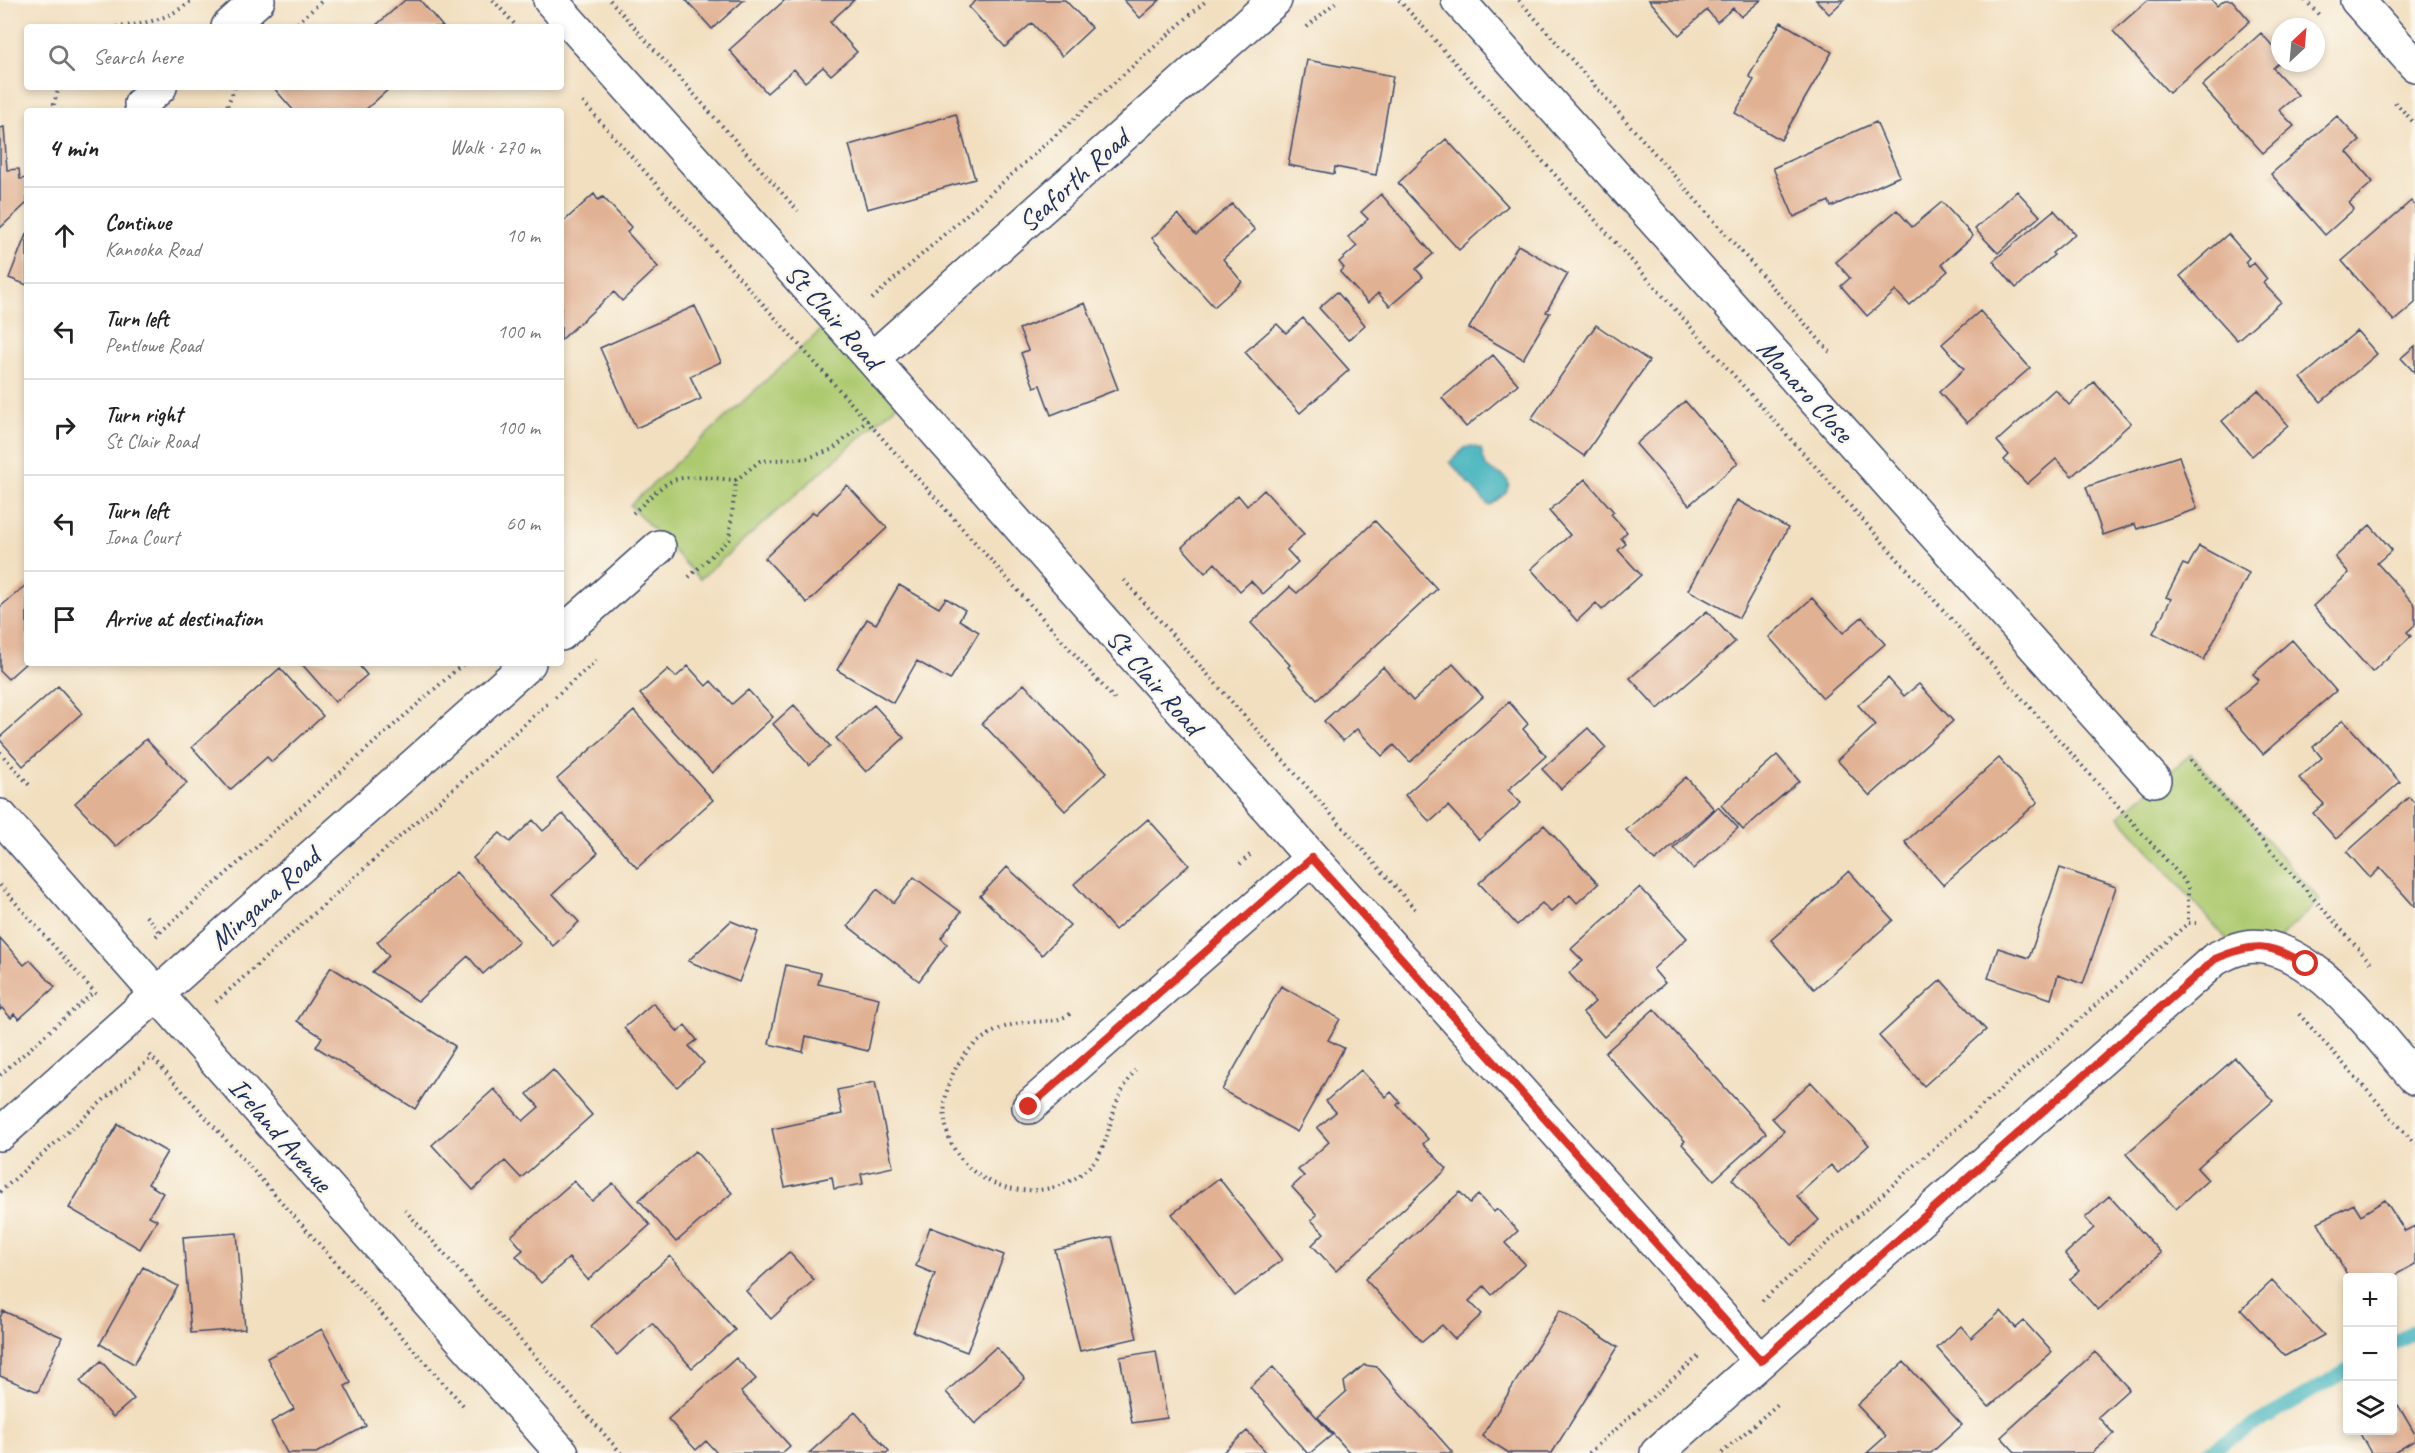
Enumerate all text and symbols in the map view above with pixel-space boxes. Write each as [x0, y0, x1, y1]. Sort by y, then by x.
north arrow [2271, 18, 2325, 72]
search box [24, 24, 564, 90]
icon: search [45, 41, 78, 74]
text: Search here [93, 43, 183, 71]
street label: Seaforth Road [1011, 119, 1139, 239]
text: 4 min [48, 131, 98, 164]
text: Walk · 270 m [450, 135, 540, 160]
text: Continue [105, 209, 171, 237]
icon: ahead [48, 219, 81, 252]
text: 10 m [506, 223, 540, 248]
text: Kanooka Road [105, 237, 201, 262]
street label: St Clair Road [777, 256, 893, 379]
text: Turn left [105, 305, 169, 333]
icon: left [48, 315, 81, 348]
text: 100 m [497, 319, 540, 344]
street label: Monaro Close [1750, 331, 1862, 451]
text: Pentlowe Road [105, 333, 202, 358]
text: Turn right [105, 401, 182, 429]
icon: right [48, 411, 81, 444]
text: 100 m [497, 415, 540, 440]
text: St Clair Road [105, 429, 198, 454]
text: Turn left [105, 497, 169, 525]
icon: left [48, 507, 81, 540]
text: 60 m [506, 511, 540, 536]
text: Iona Court [105, 525, 179, 550]
icon: arrive [48, 603, 81, 636]
text: Arrive at destination [105, 605, 262, 633]
street label: St Clair Road [1099, 621, 1213, 745]
street label: Mingana Road [202, 837, 330, 957]
route start [2292, 950, 2318, 976]
street label: Ireland Avenue [221, 1070, 341, 1200]
route end [1015, 1093, 1041, 1119]
map controls [2343, 1273, 2397, 1435]
button: + [2343, 1273, 2397, 1327]
button: − [2343, 1327, 2397, 1381]
button: layers [2343, 1381, 2397, 1435]

